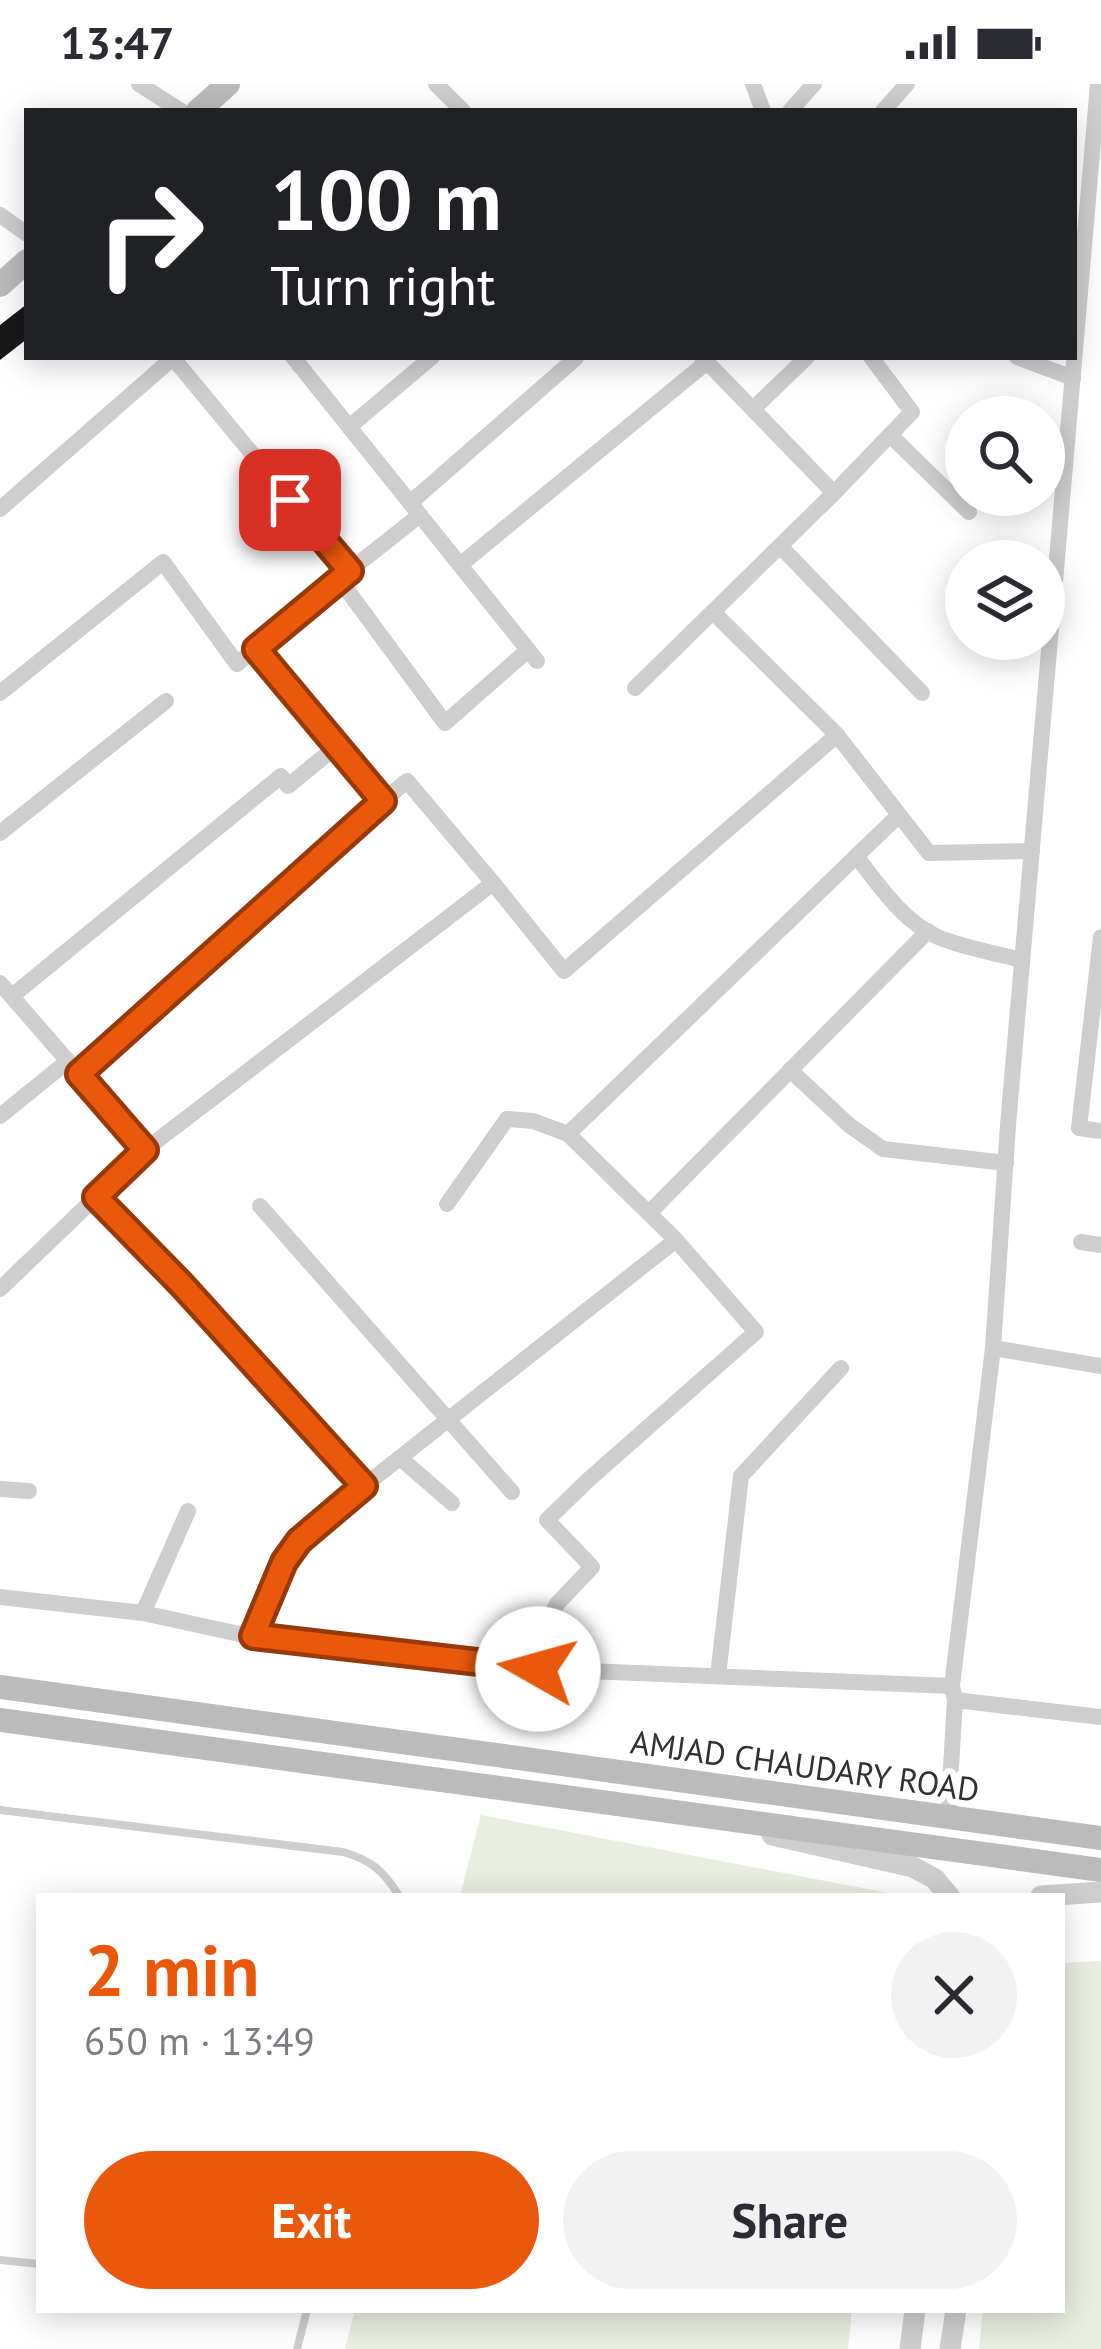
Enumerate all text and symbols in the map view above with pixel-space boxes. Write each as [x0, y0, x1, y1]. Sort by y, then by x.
text: 13:47 [60, 13, 174, 71]
text: 100 m [270, 144, 502, 253]
icon: right [72, 156, 228, 312]
text: Turn right [270, 250, 495, 320]
map controls [945, 396, 1065, 660]
button: search [945, 396, 1065, 516]
pin [239, 449, 341, 551]
icon: arrive [257, 467, 323, 533]
button: layers [945, 540, 1065, 660]
position arrow [475, 1606, 601, 1732]
street label: AMJAD CHAUDARY ROAD [628, 1719, 982, 1811]
text: 2 min [84, 1923, 260, 2016]
button: close [891, 1932, 1017, 2058]
text: 650 m · 13:49 [84, 2015, 315, 2066]
button: Exit [84, 2151, 539, 2289]
button: Share [563, 2151, 1017, 2289]

